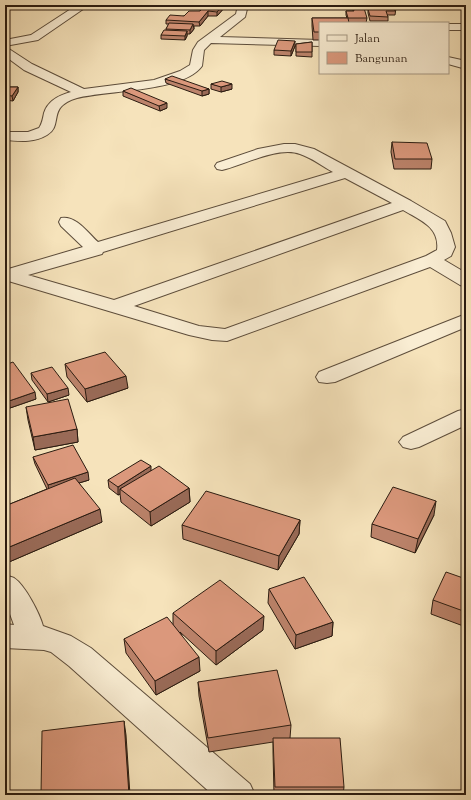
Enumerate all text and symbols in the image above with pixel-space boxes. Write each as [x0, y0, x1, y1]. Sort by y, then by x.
legend [319, 22, 449, 74]
text: Jalan [354, 30, 380, 48]
text: Bangunan [355, 50, 408, 68]

